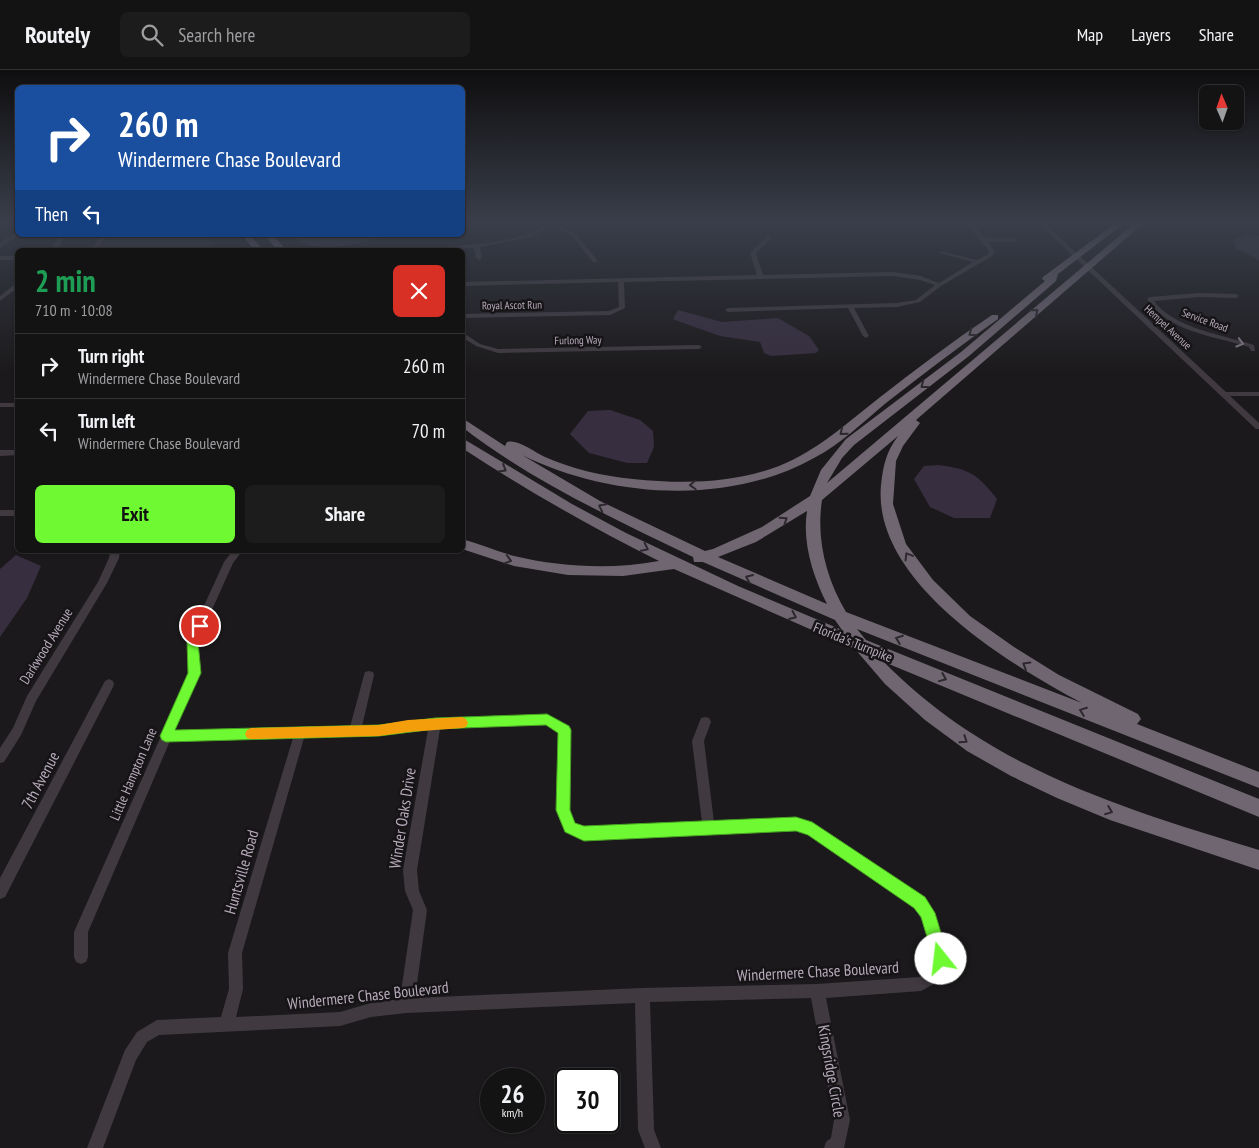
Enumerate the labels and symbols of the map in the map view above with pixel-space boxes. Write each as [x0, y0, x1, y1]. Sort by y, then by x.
north arrow [1199, 85, 1244, 130]
street label: Royal Ascot Run [482, 297, 542, 313]
street label: Hempel Avenue [1142, 302, 1195, 353]
street label: Service Road [1180, 305, 1230, 335]
one-way arrow [1030, 309, 1039, 318]
one-way arrow [968, 327, 977, 336]
street label: Furlong Way [554, 333, 602, 347]
one-way arrow [1236, 337, 1244, 347]
one-way arrow [920, 379, 930, 388]
one-way arrow [840, 427, 849, 435]
one-way arrow [498, 463, 507, 473]
one-way arrow [688, 480, 696, 491]
one-way arrow [599, 503, 608, 513]
one-way arrow [779, 517, 788, 526]
one-way arrow [640, 542, 649, 552]
one-way arrow [904, 553, 914, 562]
one-way arrow [504, 554, 512, 564]
one-way arrow [745, 573, 754, 584]
street label: Darkwood Avenue [15, 604, 77, 687]
pin [179, 605, 221, 647]
one-way arrow [788, 610, 797, 621]
street label: Florida's Turnpike [811, 618, 895, 666]
one-way arrow [895, 635, 904, 645]
one-way arrow [1023, 662, 1032, 672]
one-way arrow [938, 672, 947, 683]
one-way arrow [1079, 707, 1088, 717]
street label: Little Hampton Lane [105, 725, 161, 823]
one-way arrow [958, 734, 968, 743]
street label: 7th Avenue [17, 748, 63, 812]
street label: Winder Oaks Drive [384, 766, 420, 870]
one-way arrow [1104, 805, 1113, 816]
street label: Huntsville Road [219, 827, 263, 916]
position arrow [914, 932, 966, 984]
street label: Windermere Chase Boulevard [737, 957, 900, 985]
street label: Windermere Chase Boulevard [286, 977, 450, 1013]
street label: Kingsridge Circle [814, 1023, 850, 1119]
speed limit sign: 30 [555, 1068, 620, 1133]

